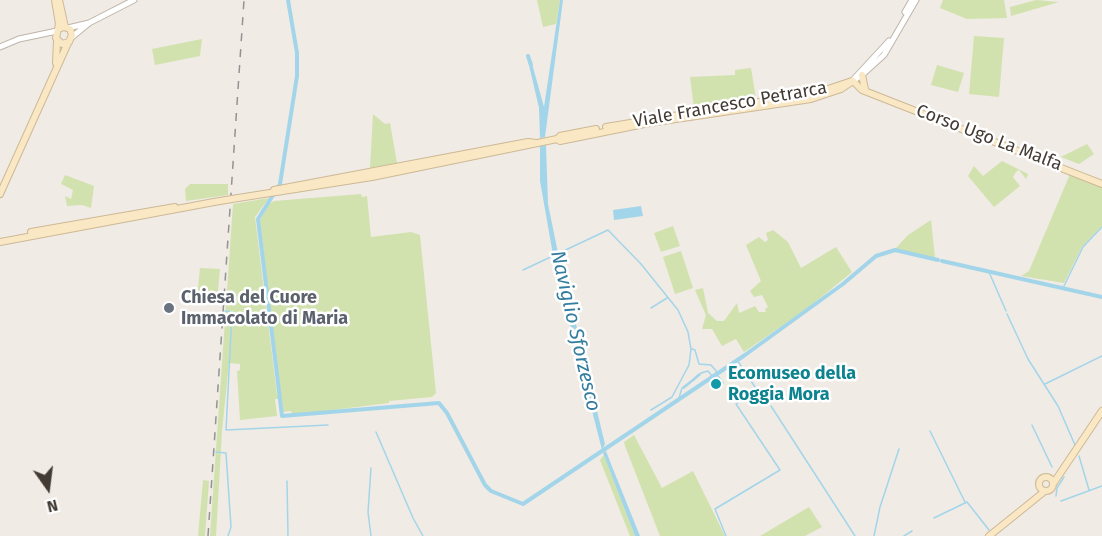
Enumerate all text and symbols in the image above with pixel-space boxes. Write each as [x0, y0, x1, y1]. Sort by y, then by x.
street label: Viale Francesco Petrarca [631, 77, 829, 133]
street label: Corso Ugo La Malfa [913, 100, 1065, 176]
water label: Naviglio Sforzesco [545, 248, 605, 414]
place label: Chiesa del Cuore Immacolato di Maria [181, 287, 348, 330]
marker: Chiesa del Cuore Immacolato di Maria [162, 301, 176, 315]
place label: Ecomuseo della Roggia Mora [728, 363, 856, 406]
marker: Ecomuseo della Roggia Mora [709, 377, 723, 391]
north arrow [18, 458, 78, 518]
text: N [45, 495, 60, 516]

